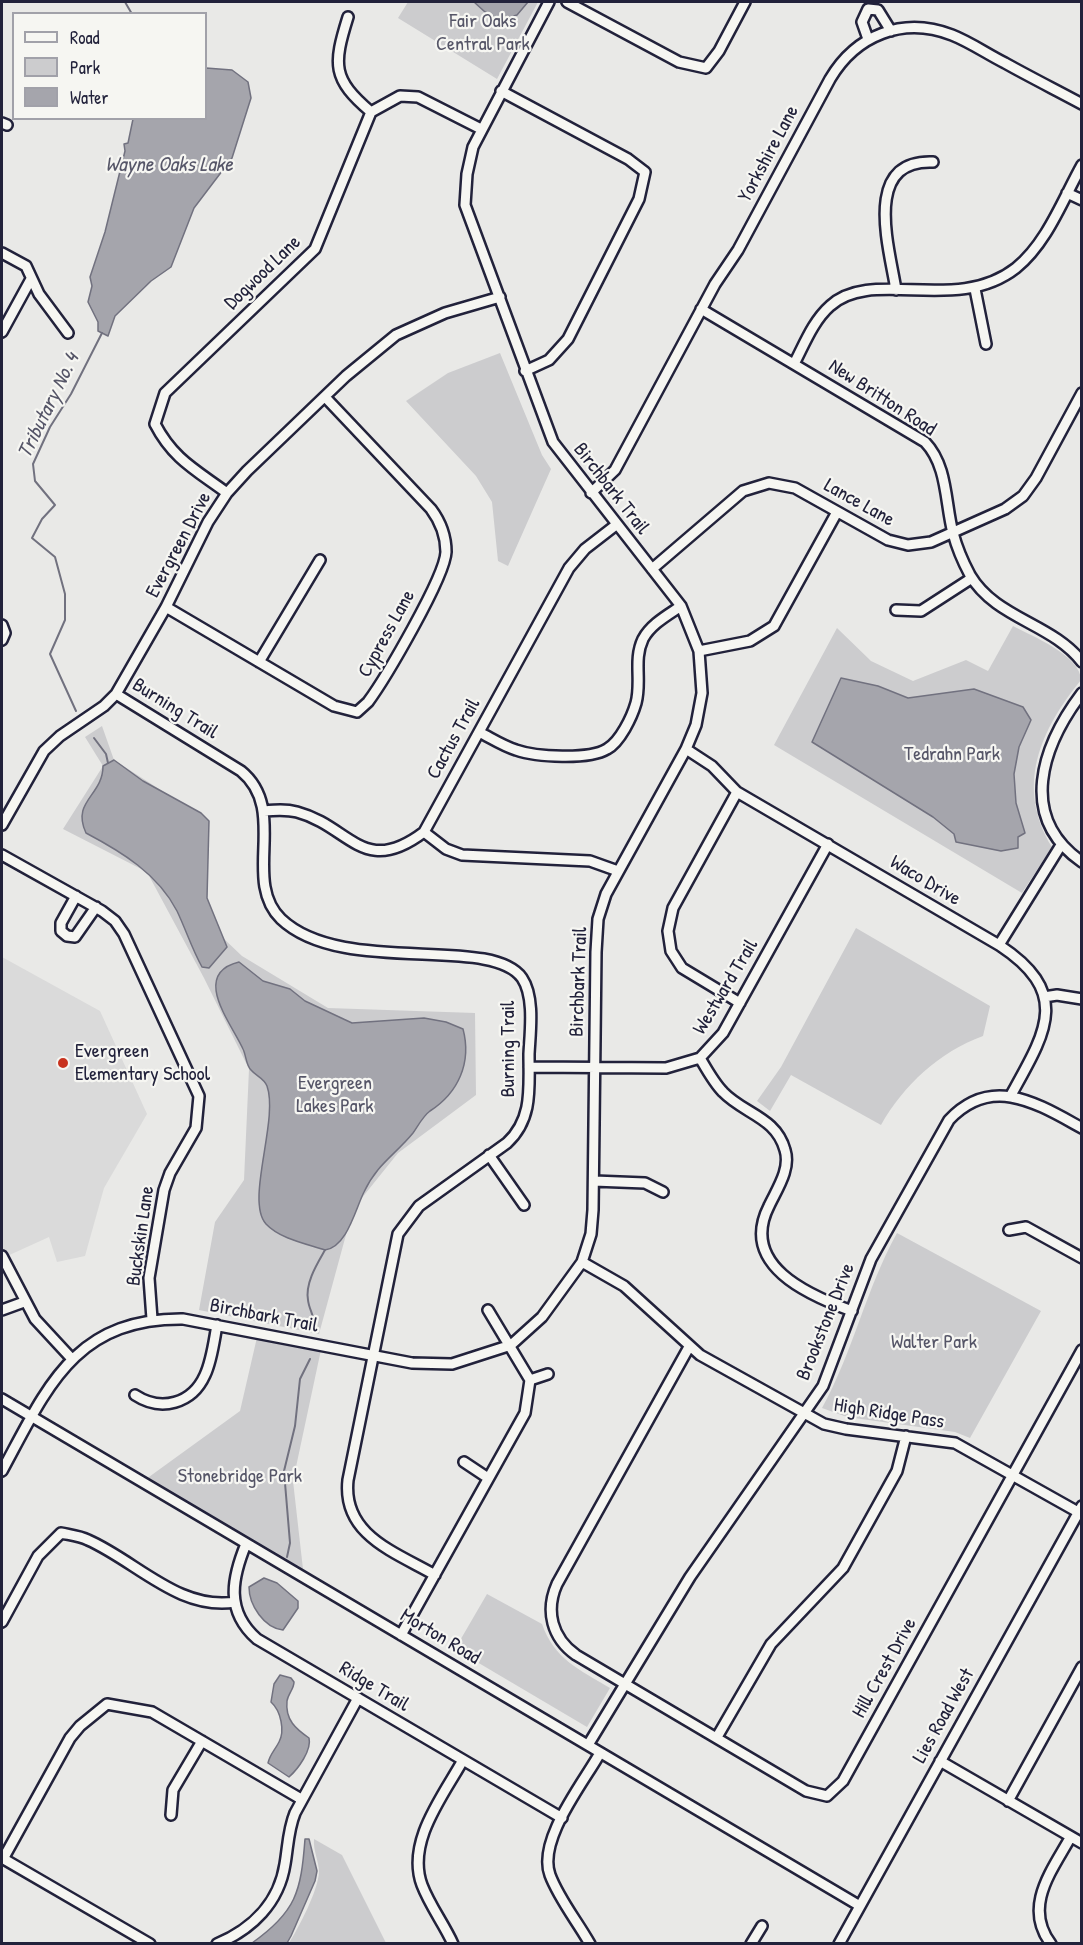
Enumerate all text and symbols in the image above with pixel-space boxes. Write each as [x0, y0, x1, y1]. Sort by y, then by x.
park label: Fair Oaks Central Park [436, 10, 530, 57]
legend [12, 12, 207, 120]
text: Road [70, 25, 100, 50]
text: Park [70, 55, 100, 80]
text: Water [70, 85, 108, 110]
street label: Yorkshire Lane [734, 102, 804, 206]
water label: Wayne Oaks Lake [105, 152, 233, 178]
street label: Dogwood Lane [220, 231, 306, 315]
water label: Tributary No. 4 [13, 349, 85, 463]
street label: New Britton Road [824, 354, 940, 442]
street label: Birchbark Trail [568, 438, 654, 540]
street label: Lance Lane [820, 474, 898, 532]
street label: Evergreen Drive [141, 488, 217, 602]
street label: Cypress Lane [353, 586, 421, 682]
street label: Burning Trail [128, 673, 222, 745]
street label: Cactus Trail [422, 695, 486, 783]
park label: Tedrahn Park [904, 743, 1000, 767]
street label: Waco Drive [885, 851, 965, 911]
street label: Birchbark Trail [565, 927, 593, 1037]
street label: Westward Trail [688, 935, 764, 1039]
street label: Burning Trail [497, 1001, 521, 1097]
place label: Evergreen Elementary School [75, 1040, 210, 1087]
marker: Evergreen Elementary School [56, 1056, 70, 1070]
park label: Evergreen Lakes Park [296, 1072, 374, 1119]
street label: Buckskin Lane [122, 1185, 160, 1287]
street label: Brookstone Drive [792, 1260, 860, 1384]
street label: Birchbark Trail [208, 1294, 320, 1338]
park label: Walter Park [891, 1331, 977, 1355]
street label: High Ridge Pass [832, 1393, 946, 1435]
park label: Stonebridge Park [178, 1465, 302, 1489]
street label: Morton Road [396, 1604, 484, 1670]
street label: Hill Crest Drive [848, 1614, 922, 1722]
street label: Ridge Trail [335, 1657, 413, 1717]
street label: Lies Road West [908, 1665, 980, 1767]

